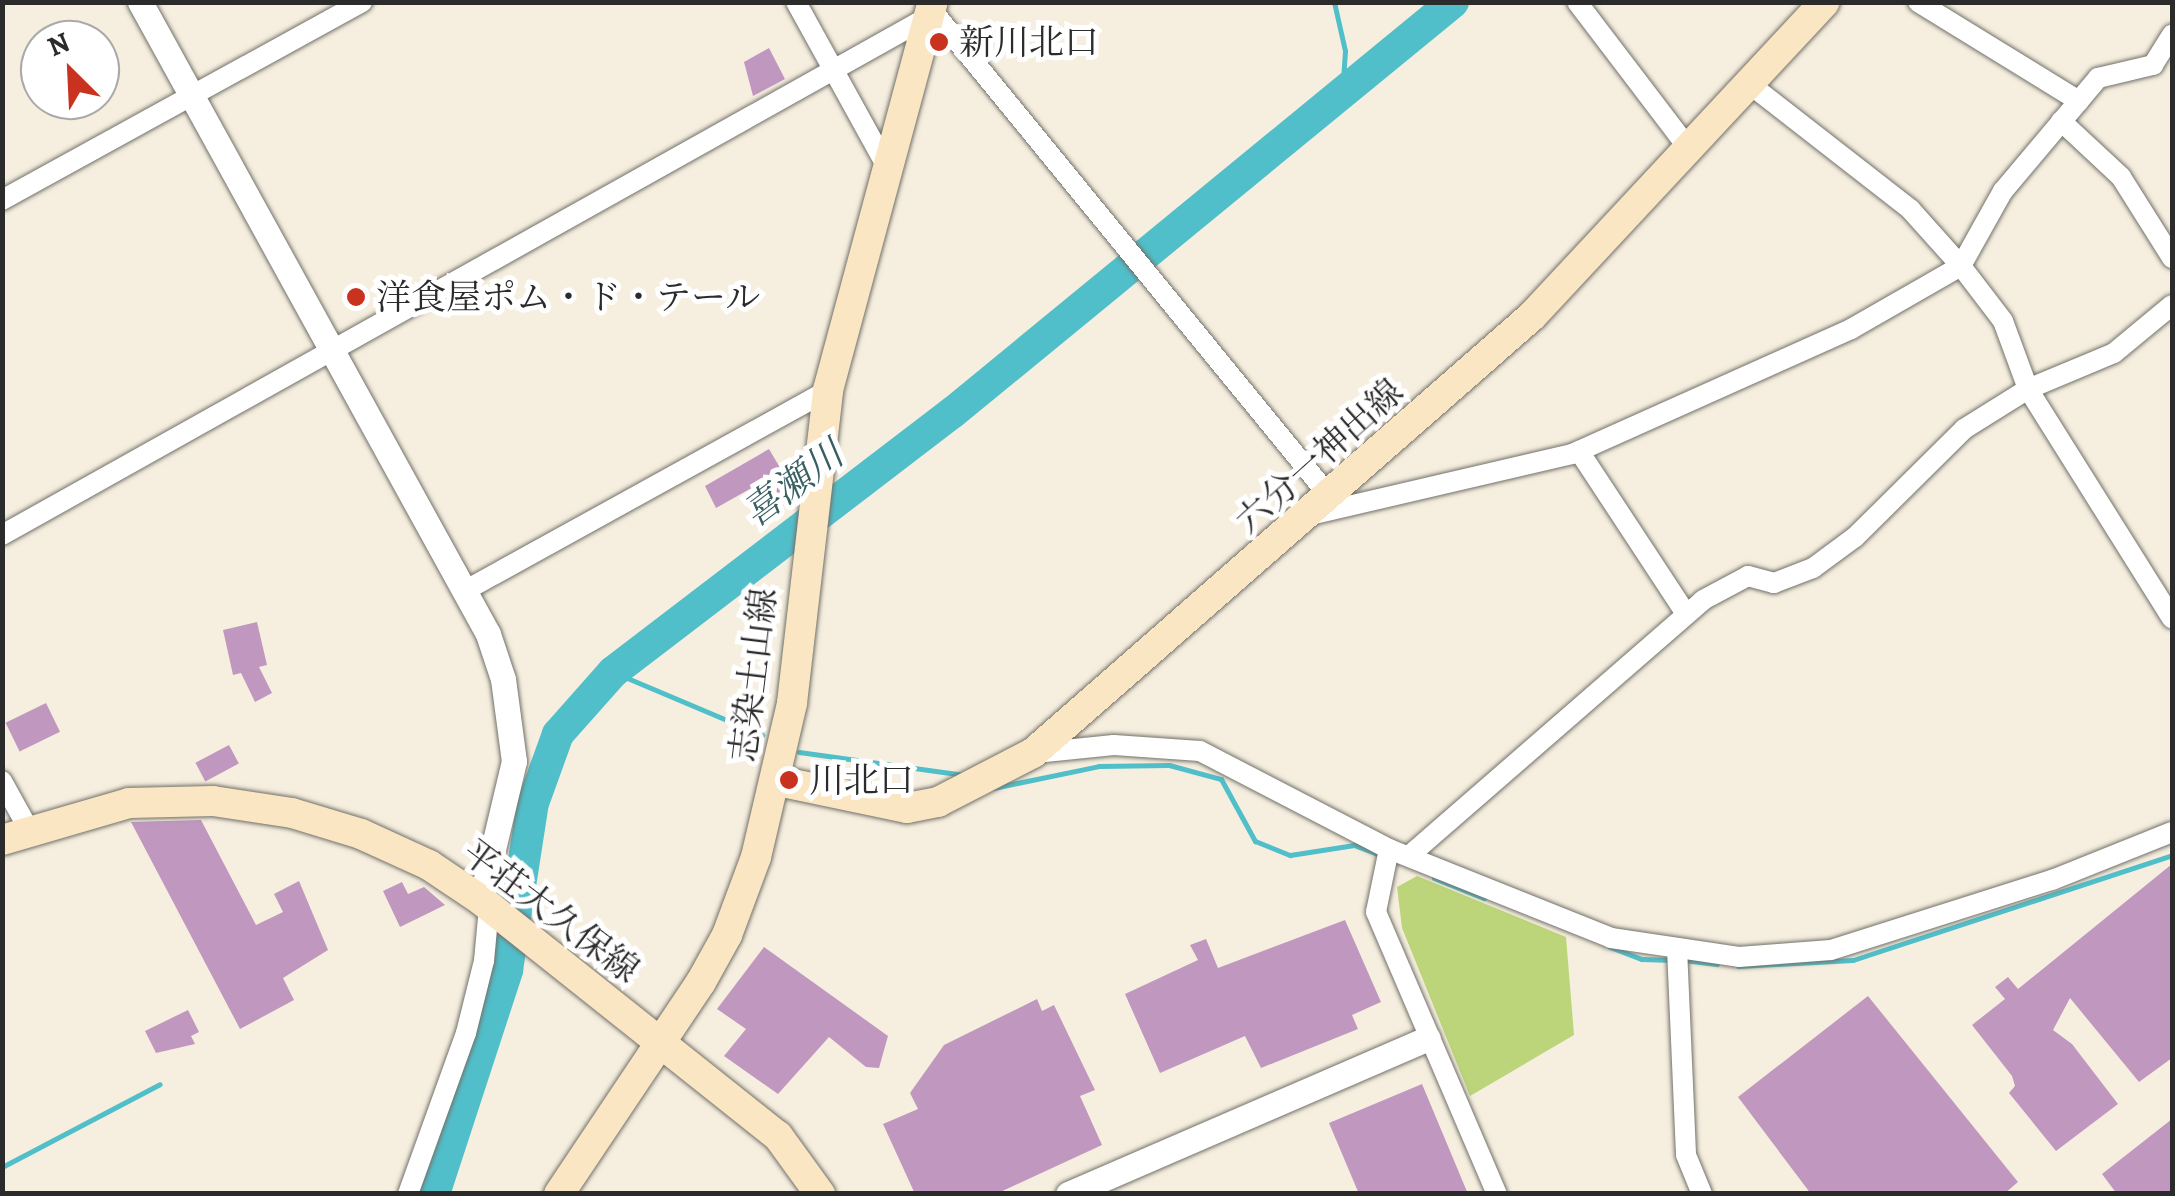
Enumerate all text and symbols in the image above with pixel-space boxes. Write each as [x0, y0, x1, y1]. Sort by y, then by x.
north arrow [20, 20, 120, 120]
place label: 新川北口 [959, 21, 1099, 63]
text: N [42, 23, 76, 66]
marker: 新川北口 [928, 31, 950, 53]
place label: 洋食屋ポム・ド・テール [376, 276, 761, 318]
marker: 洋食屋ポム・ド・テール [345, 286, 367, 308]
street label: 六分一神出線 [1227, 370, 1411, 542]
water label: 喜瀬川 [734, 431, 852, 537]
street label: 志染土山線 [721, 586, 785, 764]
place label: 川北口 [809, 759, 914, 801]
marker: 川北口 [778, 769, 800, 791]
street label: 平荘大久保線 [455, 831, 647, 991]

